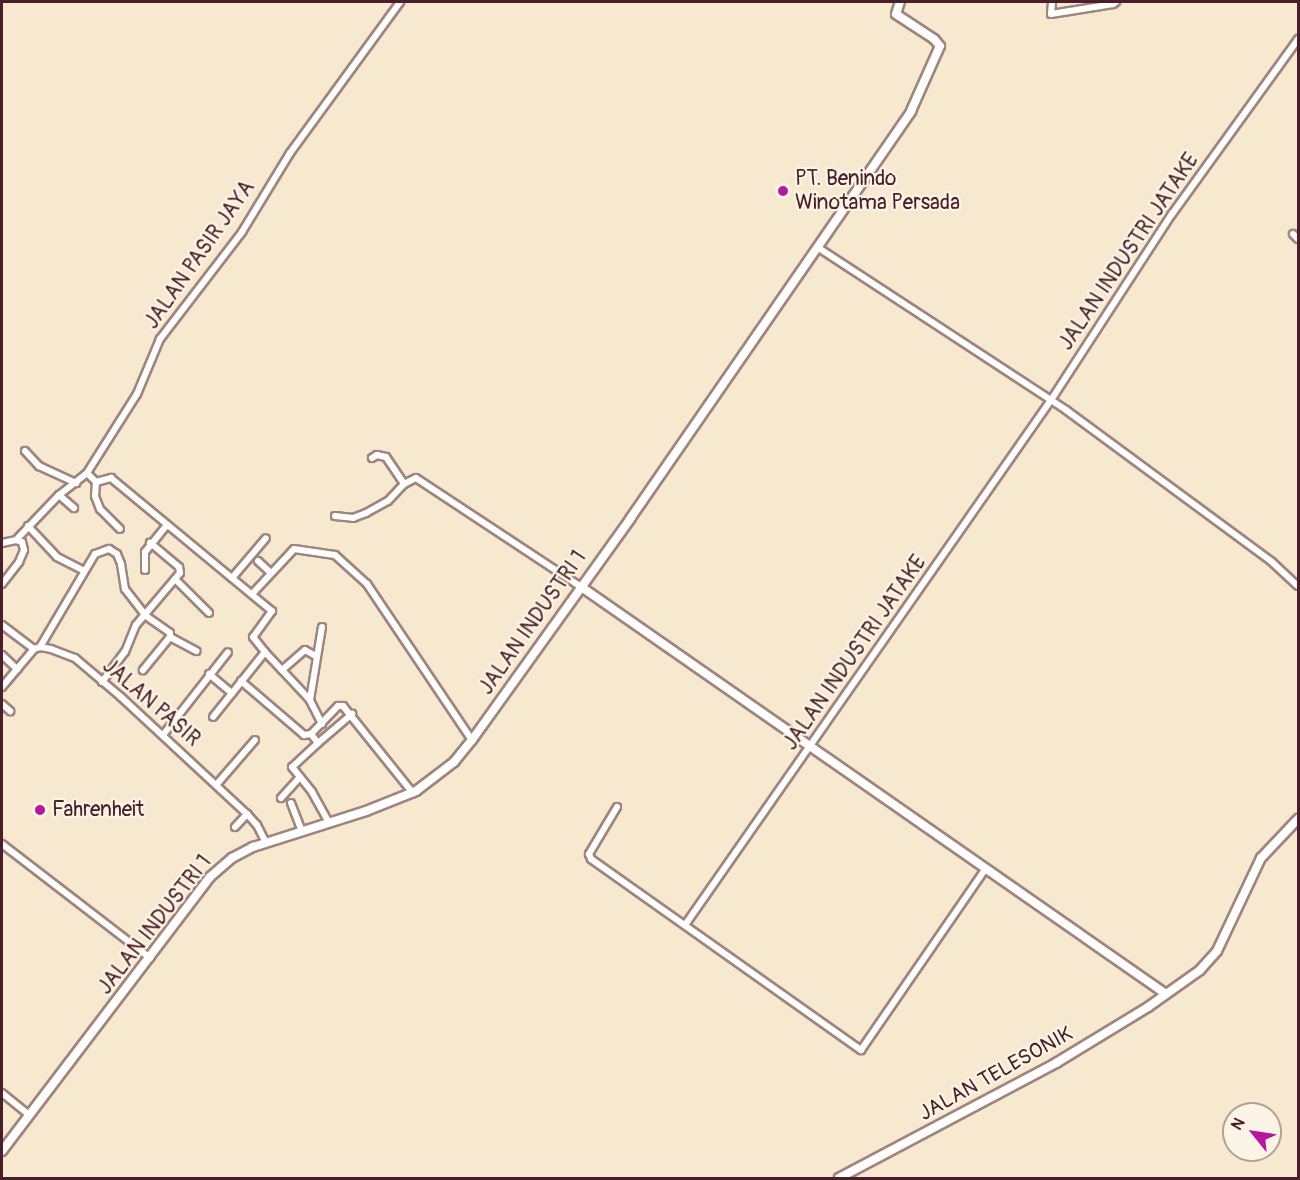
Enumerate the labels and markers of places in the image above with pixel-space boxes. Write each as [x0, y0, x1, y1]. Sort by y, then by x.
place label: PT. Benindo Winotama Persada [795, 166, 960, 216]
marker: PT. Benindo Winotama Persada [776, 184, 790, 198]
place label: Fahrenheit [52, 797, 144, 823]
marker: Fahrenheit [33, 803, 47, 817]

